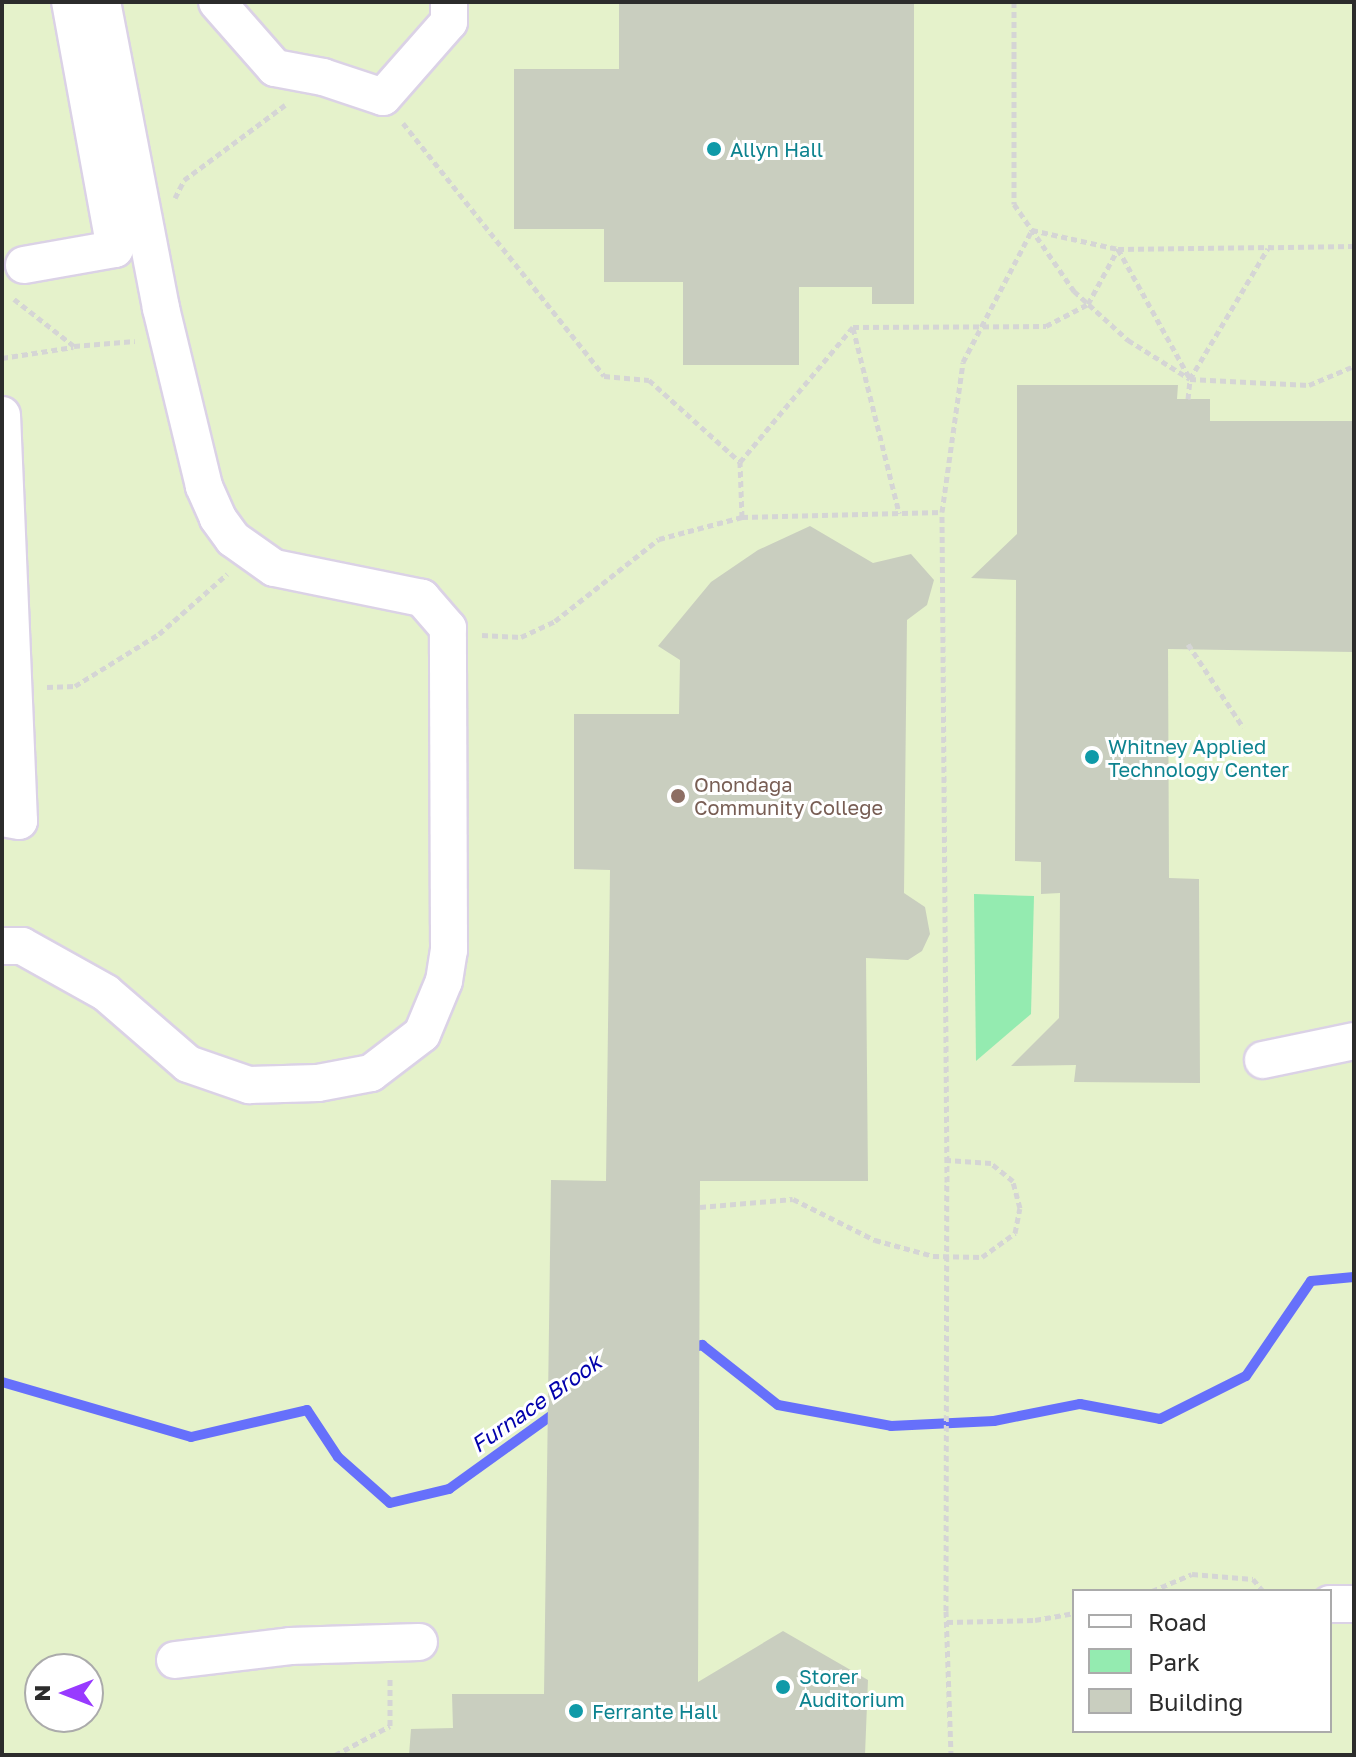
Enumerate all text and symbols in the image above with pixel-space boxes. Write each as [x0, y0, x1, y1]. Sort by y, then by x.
place label: Allyn Hall [730, 137, 823, 161]
marker: Allyn Hall [705, 140, 723, 158]
place label: Whitney Applied Technology Center [1108, 734, 1289, 781]
marker: Whitney Applied Technology Center [1083, 748, 1101, 766]
place label: Onondaga Community College [694, 772, 883, 819]
marker: Onondaga Community College [669, 787, 687, 805]
water label: Furnace Brook [466, 1348, 606, 1458]
legend [1072, 1589, 1332, 1733]
text: Road [1148, 1607, 1207, 1636]
text: Park [1148, 1647, 1200, 1676]
north arrow [24, 1653, 104, 1733]
place label: Storer Auditorium [799, 1664, 905, 1711]
marker: Storer Auditorium [774, 1678, 792, 1696]
text: N [28, 1685, 55, 1701]
text: Building [1148, 1687, 1243, 1716]
place label: Ferrante Hall [592, 1699, 718, 1723]
marker: Ferrante Hall [567, 1702, 585, 1720]

